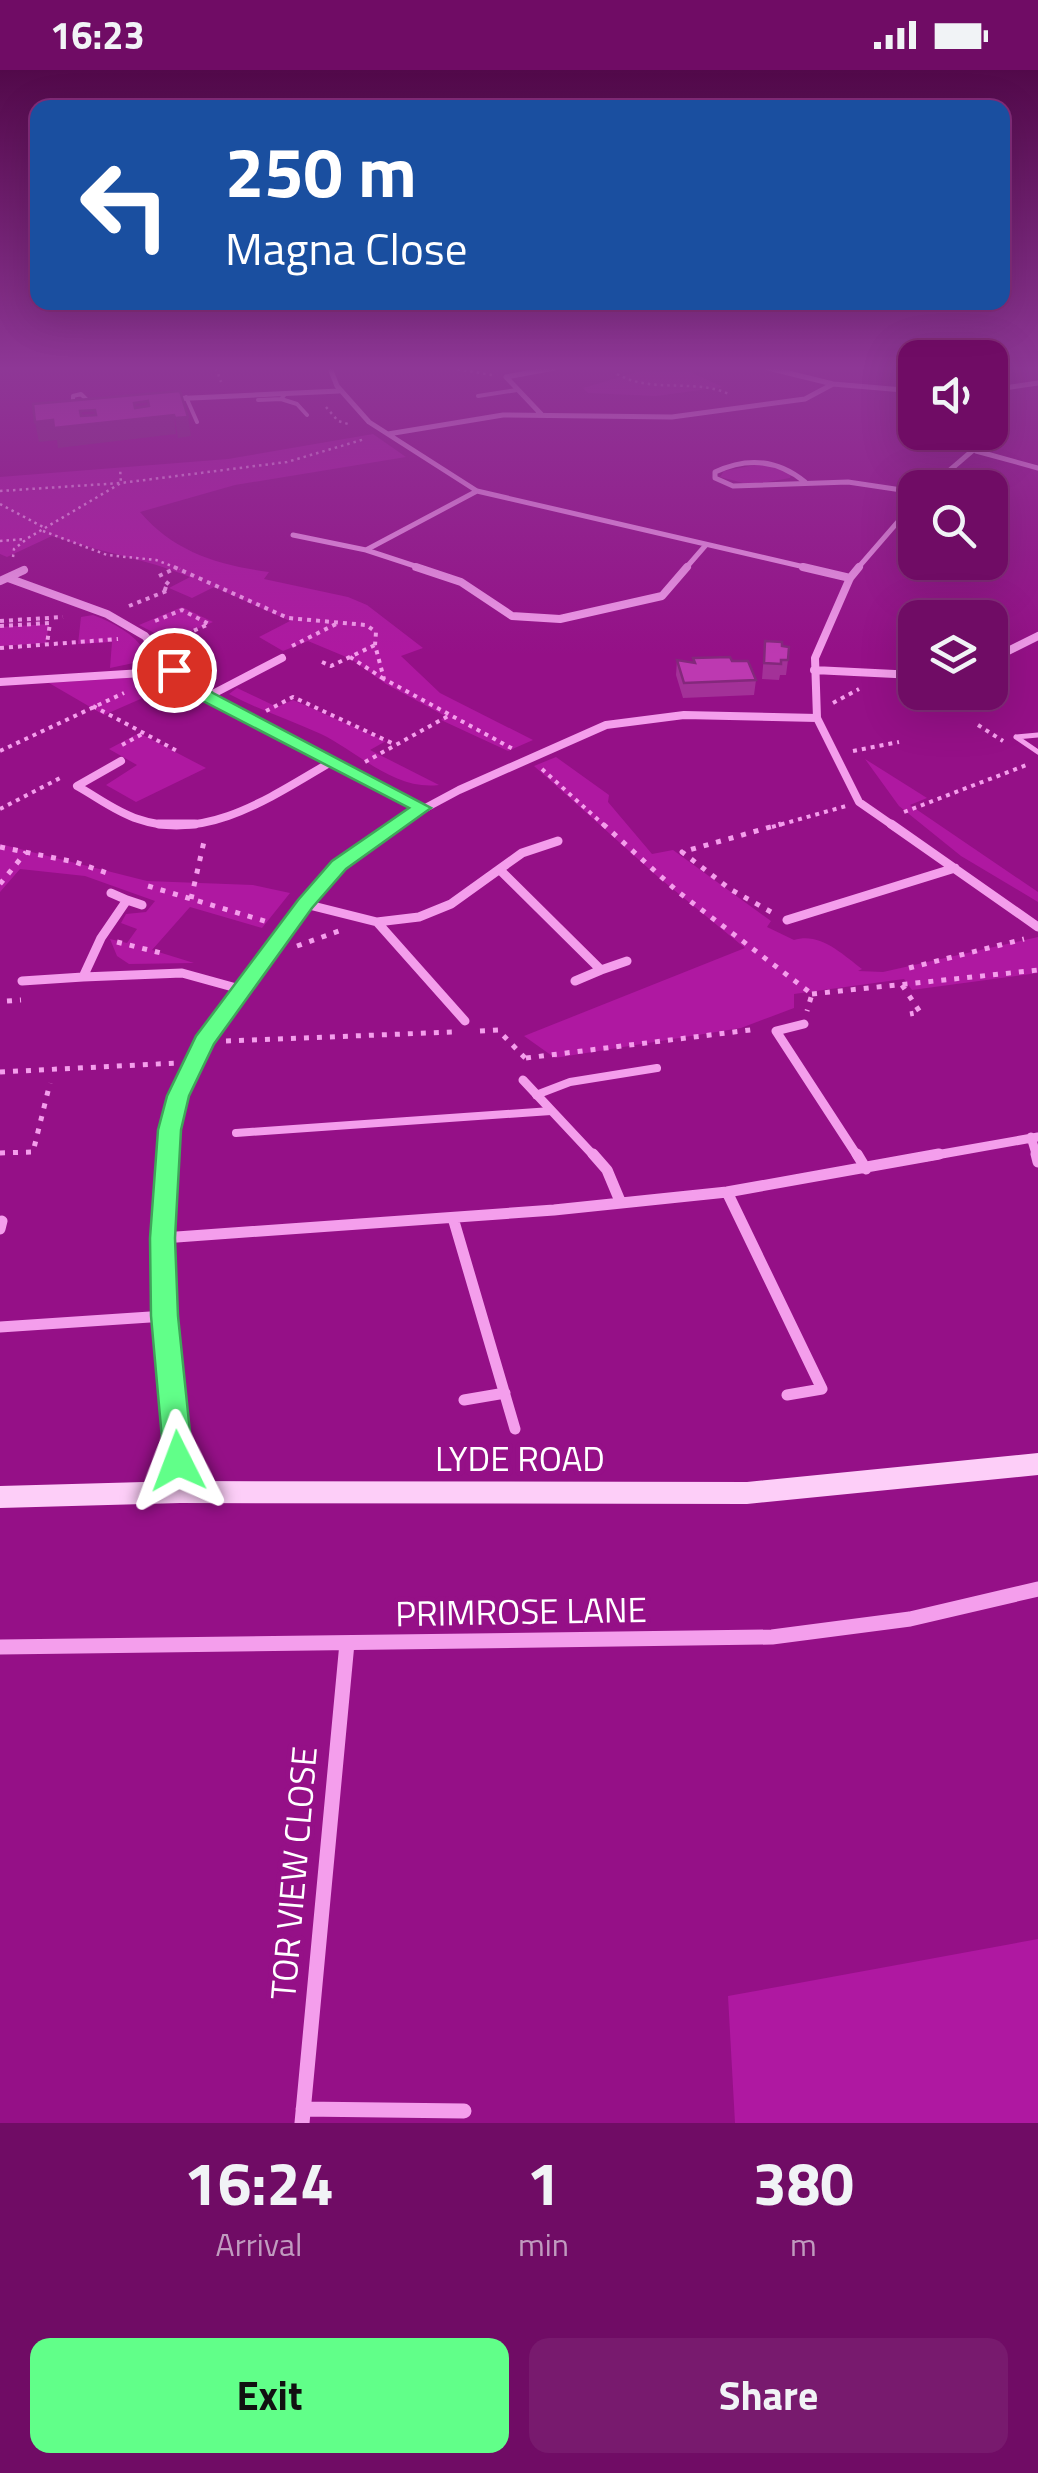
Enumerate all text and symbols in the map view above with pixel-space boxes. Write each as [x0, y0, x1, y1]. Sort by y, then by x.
text: 16:23 [50, 6, 145, 64]
text: 250 m [225, 118, 417, 224]
icon: left [60, 140, 190, 270]
text: Magna Close [225, 214, 467, 282]
map controls [898, 340, 1008, 710]
button: sound [898, 340, 1008, 450]
button: search [898, 470, 1008, 580]
button: layers [898, 600, 1008, 710]
pin [132, 628, 217, 713]
icon: arrive [147, 643, 202, 698]
position arrow [126, 1409, 230, 1513]
street label: LYDE ROAD [435, 1431, 605, 1485]
street label: PRIMROSE LANE [395, 1582, 647, 1640]
street label: TOR VIEW CLOSE [255, 1744, 331, 2002]
text: 16:24 [184, 2137, 334, 2228]
text: 1 [527, 2137, 560, 2228]
text: 380 [753, 2137, 854, 2228]
text: Arrival [216, 2220, 302, 2268]
text: min [518, 2220, 569, 2268]
text: m [790, 2220, 817, 2268]
button: Exit [30, 2338, 509, 2453]
button: Share [529, 2338, 1008, 2453]

